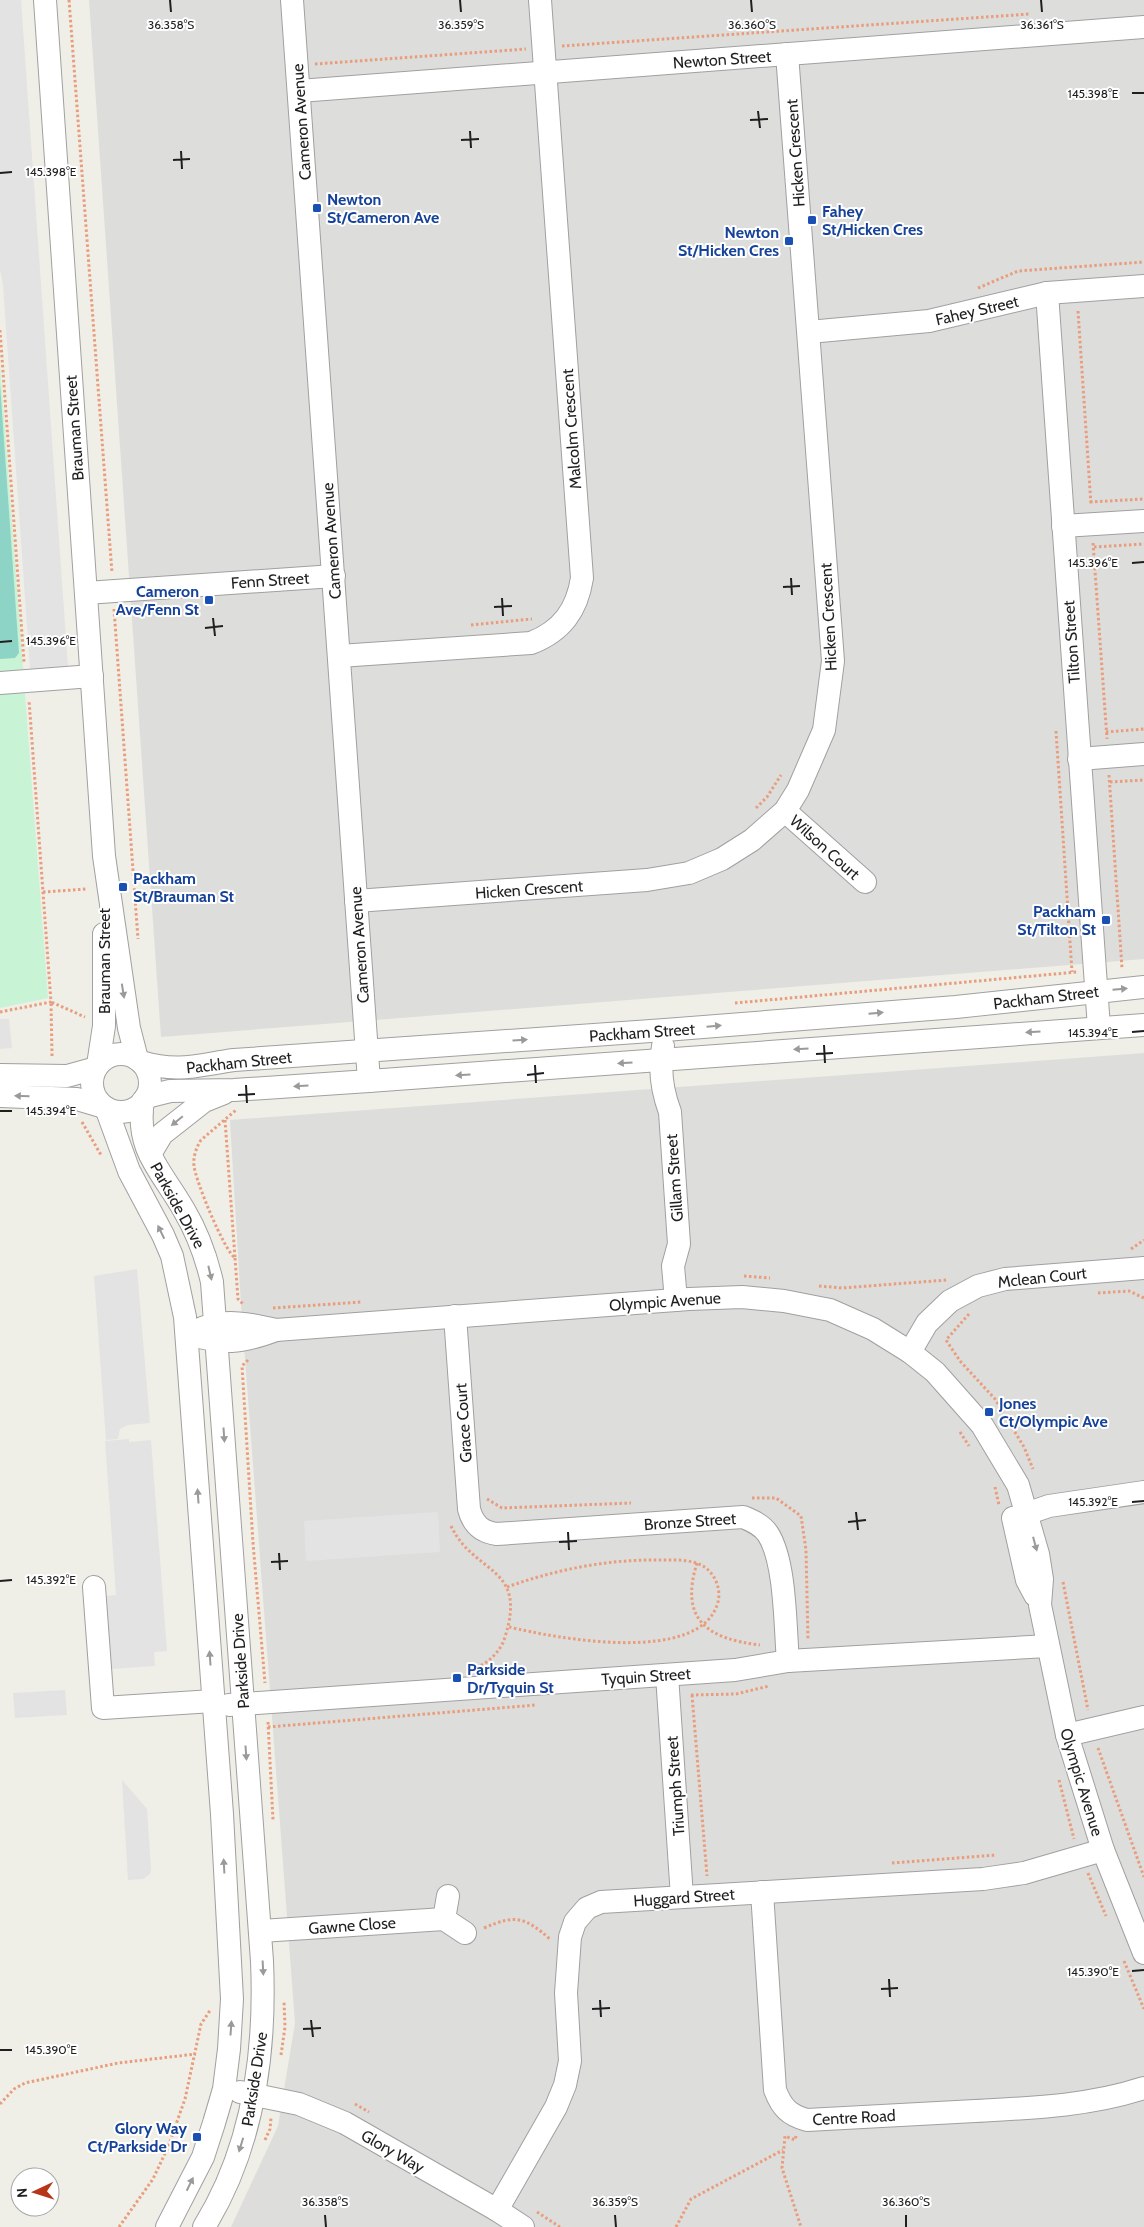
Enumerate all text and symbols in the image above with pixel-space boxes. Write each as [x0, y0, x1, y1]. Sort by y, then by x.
text: 36.358°S [148, 17, 194, 32]
text: 36.359°S [438, 17, 484, 32]
text: 36.360°S [728, 17, 776, 32]
text: 36.361°S [1020, 17, 1064, 32]
street label: Newton Street [672, 47, 772, 72]
street label: Cameron Avenue [288, 63, 315, 181]
text: 145.398°E [1068, 86, 1119, 101]
street label: Hicken Crescent [782, 98, 809, 208]
text: 145.398°E [26, 164, 77, 179]
place label: Newton St/Cameron Ave [327, 190, 439, 227]
marker: Newton St/Cameron Ave [311, 202, 323, 214]
place label: Fahey St/Hicken Cres [822, 202, 923, 239]
marker: Fahey St/Hicken Cres [806, 214, 818, 226]
place label: Newton St/Hicken Cres [678, 223, 779, 260]
marker: Newton St/Hicken Cres [783, 235, 795, 247]
street label: Fahey Street [934, 292, 1021, 329]
street label: Malcolm Crescent [558, 368, 585, 490]
street label: Brauman Street [61, 374, 88, 481]
street label: Cameron Avenue [318, 482, 345, 600]
text: 145.396°E [1068, 555, 1118, 570]
street label: Hicken Crescent [816, 562, 841, 672]
street label: Fenn Street [230, 568, 310, 593]
place label: Cameron Ave/Fenn St [116, 582, 199, 619]
marker: Cameron Ave/Fenn St [203, 594, 215, 606]
street label: Tilton Street [1059, 599, 1084, 684]
text: 145.396°E [26, 633, 76, 648]
street label: Wilson Court [786, 811, 864, 884]
place label: Packham St/Brauman St [133, 869, 235, 906]
street label: Hicken Crescent [474, 876, 584, 903]
marker: Packham St/Brauman St [117, 881, 129, 893]
street label: Cameron Avenue [346, 886, 373, 1004]
place label: Packham St/Tilton St [1017, 902, 1096, 939]
street label: Brauman Street [95, 907, 114, 1014]
marker: Packham St/Tilton St [1100, 914, 1112, 926]
street label: Packham Street [992, 982, 1100, 1013]
one-way arrow [119, 983, 127, 999]
one-way arrow [1112, 984, 1128, 992]
one-way arrow [868, 1009, 884, 1017]
street label: Packham Street [588, 1019, 696, 1046]
one-way arrow [706, 1022, 722, 1030]
text: 145.394°E [1068, 1025, 1118, 1040]
one-way arrow [1024, 1029, 1040, 1037]
one-way arrow [512, 1036, 528, 1044]
one-way arrow [793, 1046, 809, 1054]
street label: Packham Street [185, 1047, 293, 1077]
one-way arrow [617, 1059, 633, 1067]
one-way arrow [455, 1071, 471, 1079]
one-way arrow [293, 1082, 309, 1090]
one-way arrow [13, 1092, 29, 1100]
text: 145.394°E [26, 1103, 76, 1118]
one-way arrow [171, 1116, 184, 1127]
street label: Gillam Street [662, 1133, 687, 1223]
street label: Parkside Drive [146, 1159, 209, 1252]
one-way arrow [157, 1225, 165, 1240]
street label: Mclean Court [997, 1263, 1088, 1292]
one-way arrow [206, 1265, 214, 1280]
street label: Olympic Avenue [609, 1288, 722, 1315]
street label: Grace Court [451, 1382, 476, 1463]
place label: Jones Ct/Olympic Ave [998, 1394, 1108, 1431]
marker: Jones Ct/Olympic Ave [983, 1406, 995, 1418]
one-way arrow [220, 1427, 228, 1443]
one-way arrow [194, 1487, 202, 1503]
text: 145.392°E [1068, 1494, 1118, 1509]
street label: Bronze Street [643, 1509, 737, 1534]
one-way arrow [1031, 1537, 1039, 1552]
text: 145.392°E [26, 1572, 76, 1587]
street label: Parkside Drive [228, 1613, 253, 1709]
one-way arrow [205, 1649, 213, 1665]
place label: Parkside Dr/Tyquin St [467, 1660, 554, 1697]
street label: Tyquin Street [601, 1664, 692, 1689]
marker: Parkside Dr/Tyquin St [451, 1672, 463, 1684]
street label: Olympic Avenue [1056, 1726, 1107, 1838]
street label: Triumph Street [662, 1735, 688, 1837]
one-way arrow [243, 1745, 251, 1761]
one-way arrow [220, 1858, 228, 1874]
street label: Huggard Street [633, 1884, 736, 1911]
street label: Gawne Close [308, 1913, 396, 1938]
one-way arrow [259, 1960, 267, 1976]
text: 145.390°E [1067, 1964, 1119, 1979]
one-way arrow [227, 2020, 235, 2036]
street label: Parkside Drive [238, 2030, 271, 2128]
text: 145.390°E [25, 2042, 77, 2057]
street label: Centre Road [812, 2106, 896, 2129]
place label: Glory Way Ct/Parkside Dr [88, 2119, 188, 2156]
street label: Glory Way [358, 2126, 428, 2177]
marker: Glory Way Ct/Parkside Dr [191, 2131, 203, 2143]
one-way arrow [237, 2138, 245, 2153]
north arrow [10, 2167, 60, 2217]
one-way arrow [186, 2177, 194, 2191]
text: N [13, 2187, 31, 2198]
text: 36.358°S [302, 2194, 348, 2209]
text: 36.359°S [592, 2194, 638, 2209]
text: 36.360°S [882, 2194, 930, 2209]

